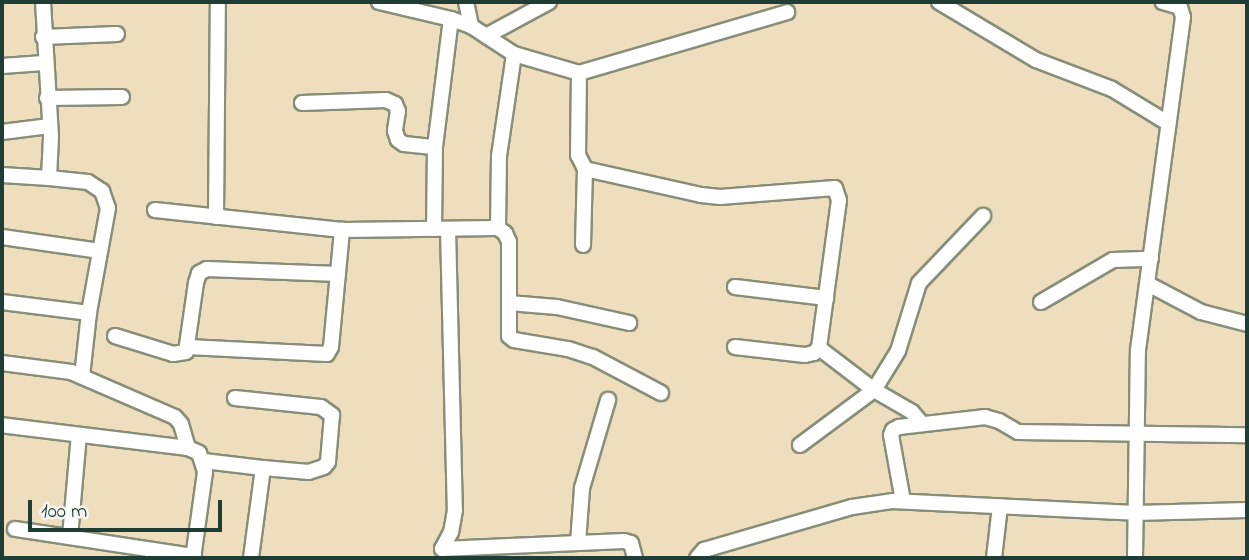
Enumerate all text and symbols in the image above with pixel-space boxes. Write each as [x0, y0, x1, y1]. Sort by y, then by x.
scale bar [32, 486, 226, 530]
text: 100 m [41, 497, 87, 527]

